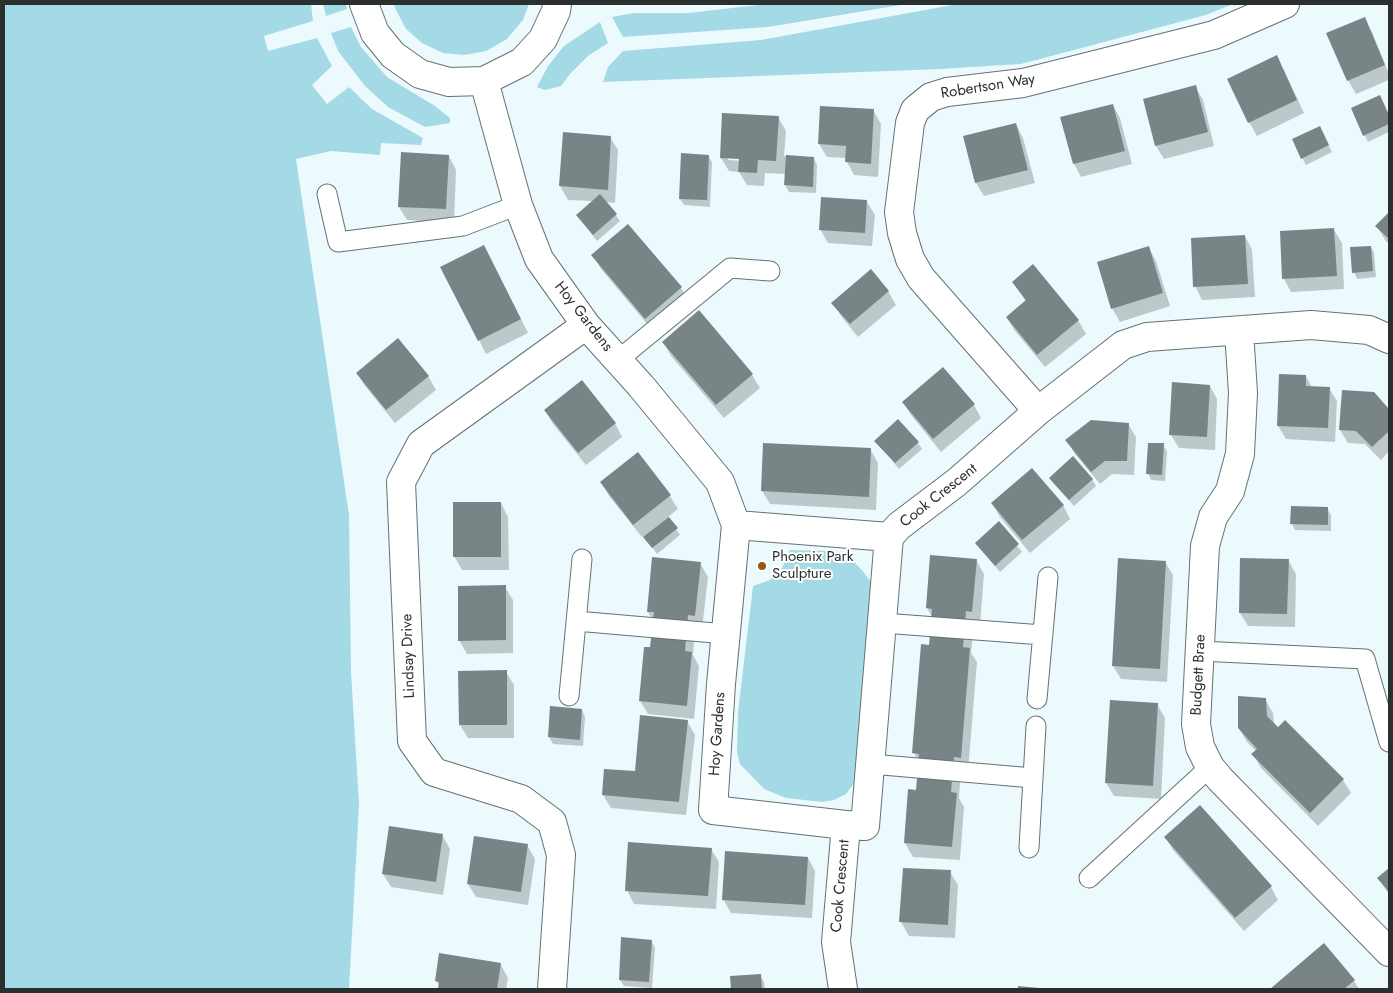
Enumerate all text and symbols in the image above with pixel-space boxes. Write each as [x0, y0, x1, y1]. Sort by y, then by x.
street label: Robertson Way [940, 71, 1036, 103]
street label: Hoy Gardens [550, 278, 616, 356]
street label: Cook Crescent [897, 460, 981, 532]
place label: Phoenix Park Sculpture [772, 548, 853, 583]
marker: Phoenix Park Sculpture [756, 560, 768, 572]
street label: Lindsay Drive [399, 613, 419, 699]
street label: Budgett Brae [1188, 634, 1210, 716]
street label: Hoy Gardens [706, 691, 730, 777]
street label: Cook Crescent [828, 839, 854, 933]

